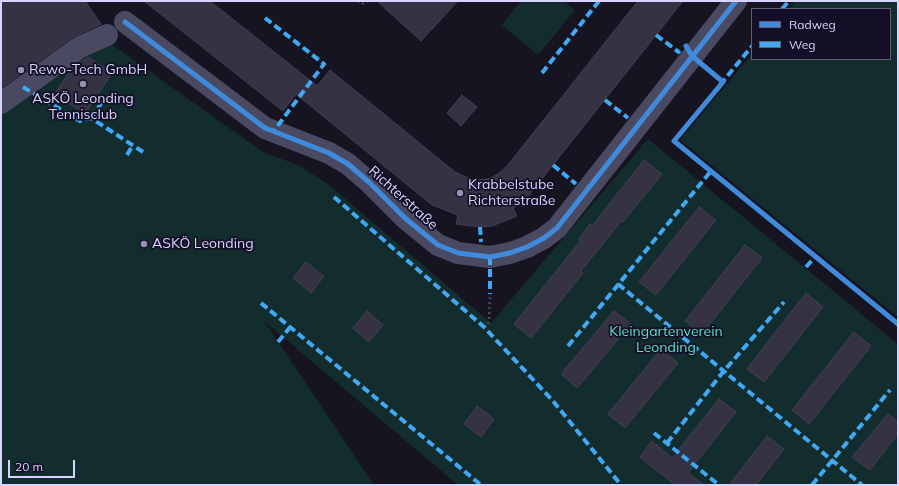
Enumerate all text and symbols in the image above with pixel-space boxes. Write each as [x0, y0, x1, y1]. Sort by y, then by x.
legend [751, 8, 891, 60]
text: Radweg [789, 17, 836, 32]
text: Weg [789, 37, 815, 52]
place label: Rewo-Tech GmbH [29, 62, 147, 78]
marker: Rewo-Tech GmbH [16, 65, 26, 75]
marker: ASKÖ Leonding Tennisclub [78, 79, 88, 89]
place label: ASKÖ Leonding Tennisclub [32, 91, 134, 124]
street label: Richterstraße [365, 163, 441, 233]
place label: Krabbelstube Richterstraße [468, 177, 555, 210]
marker: Krabbelstube Richterstraße [455, 188, 465, 198]
place label: ASKÖ Leonding [152, 236, 254, 252]
marker: ASKÖ Leonding [139, 239, 149, 249]
park label: Kleingartenverein Leonding [609, 324, 723, 356]
scale bar [10, 452, 77, 478]
text: 20 m [15, 459, 43, 474]

